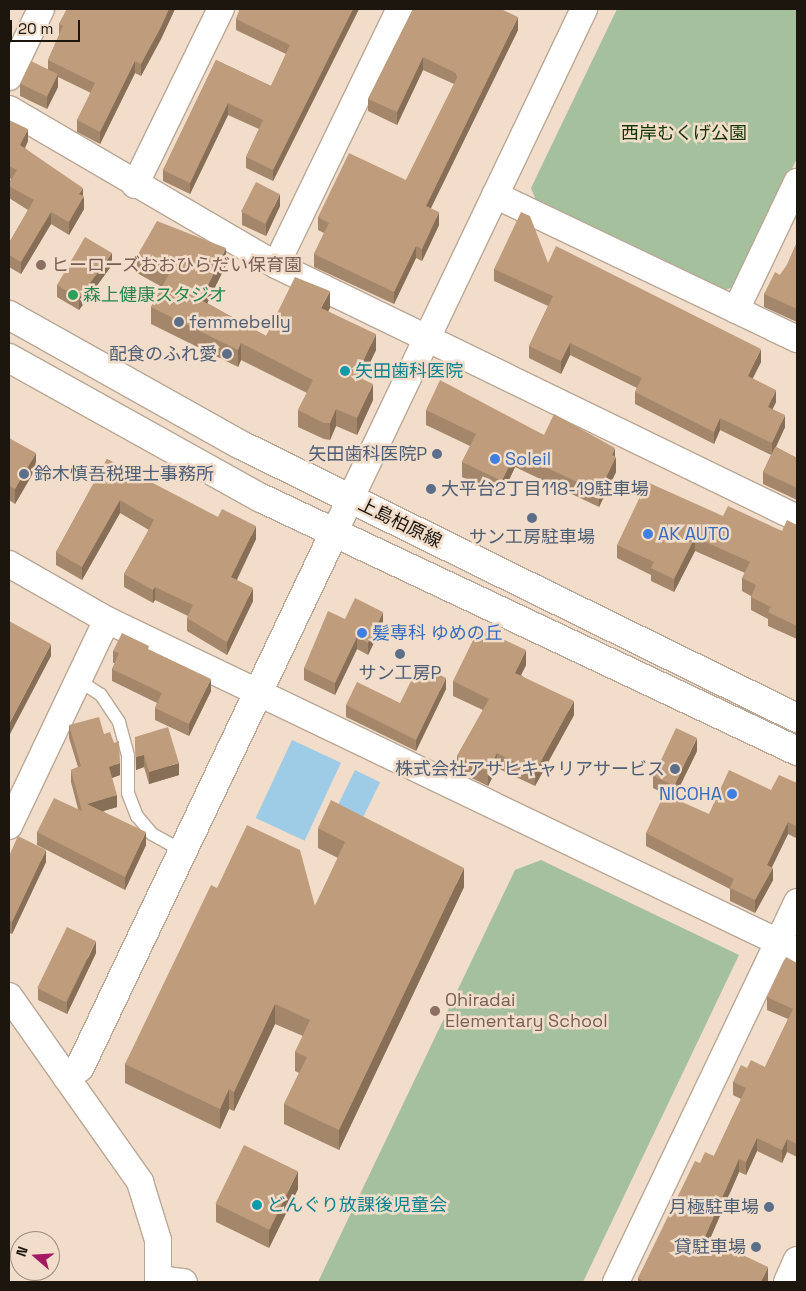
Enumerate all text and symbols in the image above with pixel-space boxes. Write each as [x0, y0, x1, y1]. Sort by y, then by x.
scale bar [12, 10, 82, 42]
text: 20 m [18, 19, 53, 38]
park label: 西岸むくげ公園 [621, 122, 747, 144]
place label: ヒーローズおおひらだい保育園 [51, 254, 303, 276]
marker: ヒーローズおおひらだい保育園 [35, 259, 47, 271]
place label: 森上健康スタジオ [83, 284, 227, 306]
marker: 森上健康スタジオ [67, 289, 79, 301]
place label: femmebelly [189, 311, 291, 333]
marker: femmebelly [173, 316, 185, 328]
place label: 配食のふれ愛 [109, 343, 217, 365]
marker: 配食のふれ愛 [221, 348, 233, 360]
place label: 矢田歯科医院 [355, 360, 463, 382]
marker: 矢田歯科医院 [339, 365, 351, 377]
place label: 矢田歯科医院P [308, 443, 427, 465]
marker: 矢田歯科医院P [431, 448, 443, 460]
place label: Soleil [505, 448, 551, 470]
marker: Soleil [489, 453, 501, 465]
place label: 鈴木慎吾税理士事務所 [34, 463, 214, 485]
marker: 鈴木慎吾税理士事務所 [18, 468, 30, 480]
place label: 大平台2丁目118-19駐車場 [441, 478, 649, 500]
marker: 大平台2丁目118-19駐車場 [425, 483, 437, 495]
street label: 上島柏原線 [355, 494, 445, 552]
marker: サン工房駐車場 [526, 512, 538, 524]
place label: AK AUTO [658, 523, 730, 545]
place label: サン工房駐車場 [469, 526, 595, 548]
marker: AK AUTO [642, 528, 654, 540]
place label: 髪専科 ゆめの丘 [372, 622, 503, 644]
marker: 髪専科 ゆめの丘 [356, 627, 368, 639]
marker: サン工房P [394, 648, 406, 660]
place label: サン工房P [359, 662, 441, 684]
place label: 株式会社アサヒキャリアサービス [395, 758, 665, 780]
marker: 株式会社アサヒキャリアサービス [669, 763, 681, 775]
place label: NICOHA [659, 783, 722, 805]
marker: NICOHA [726, 788, 738, 800]
place label: Ohiradai Elementary School [445, 990, 608, 1032]
marker: Ohiradai Elementary School [429, 1005, 441, 1017]
place label: どんぐり放課後児童会 [267, 1194, 447, 1216]
place label: 月極駐車場 [669, 1196, 759, 1218]
marker: どんぐり放課後児童会 [251, 1199, 263, 1211]
marker: 月極駐車場 [763, 1201, 775, 1213]
north arrow [10, 1231, 60, 1281]
place label: 貸駐車場 [674, 1236, 746, 1258]
marker: 貸駐車場 [750, 1241, 762, 1253]
text: N [12, 1244, 32, 1259]

